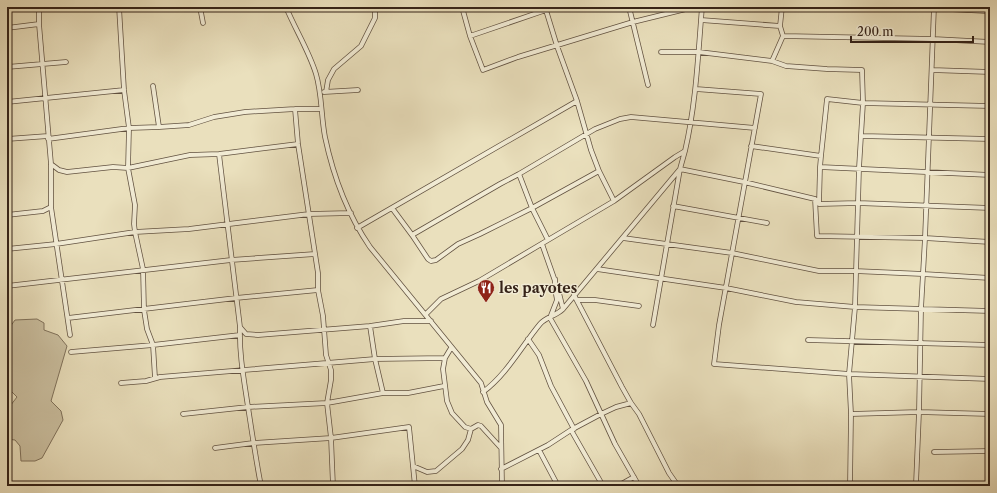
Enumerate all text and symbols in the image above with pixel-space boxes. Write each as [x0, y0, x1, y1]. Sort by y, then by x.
scale bar [851, 18, 973, 44]
text: 200 m [857, 24, 894, 39]
restaurant icon: les payotes [476, 278, 496, 303]
place label: les payotes [499, 279, 577, 297]

